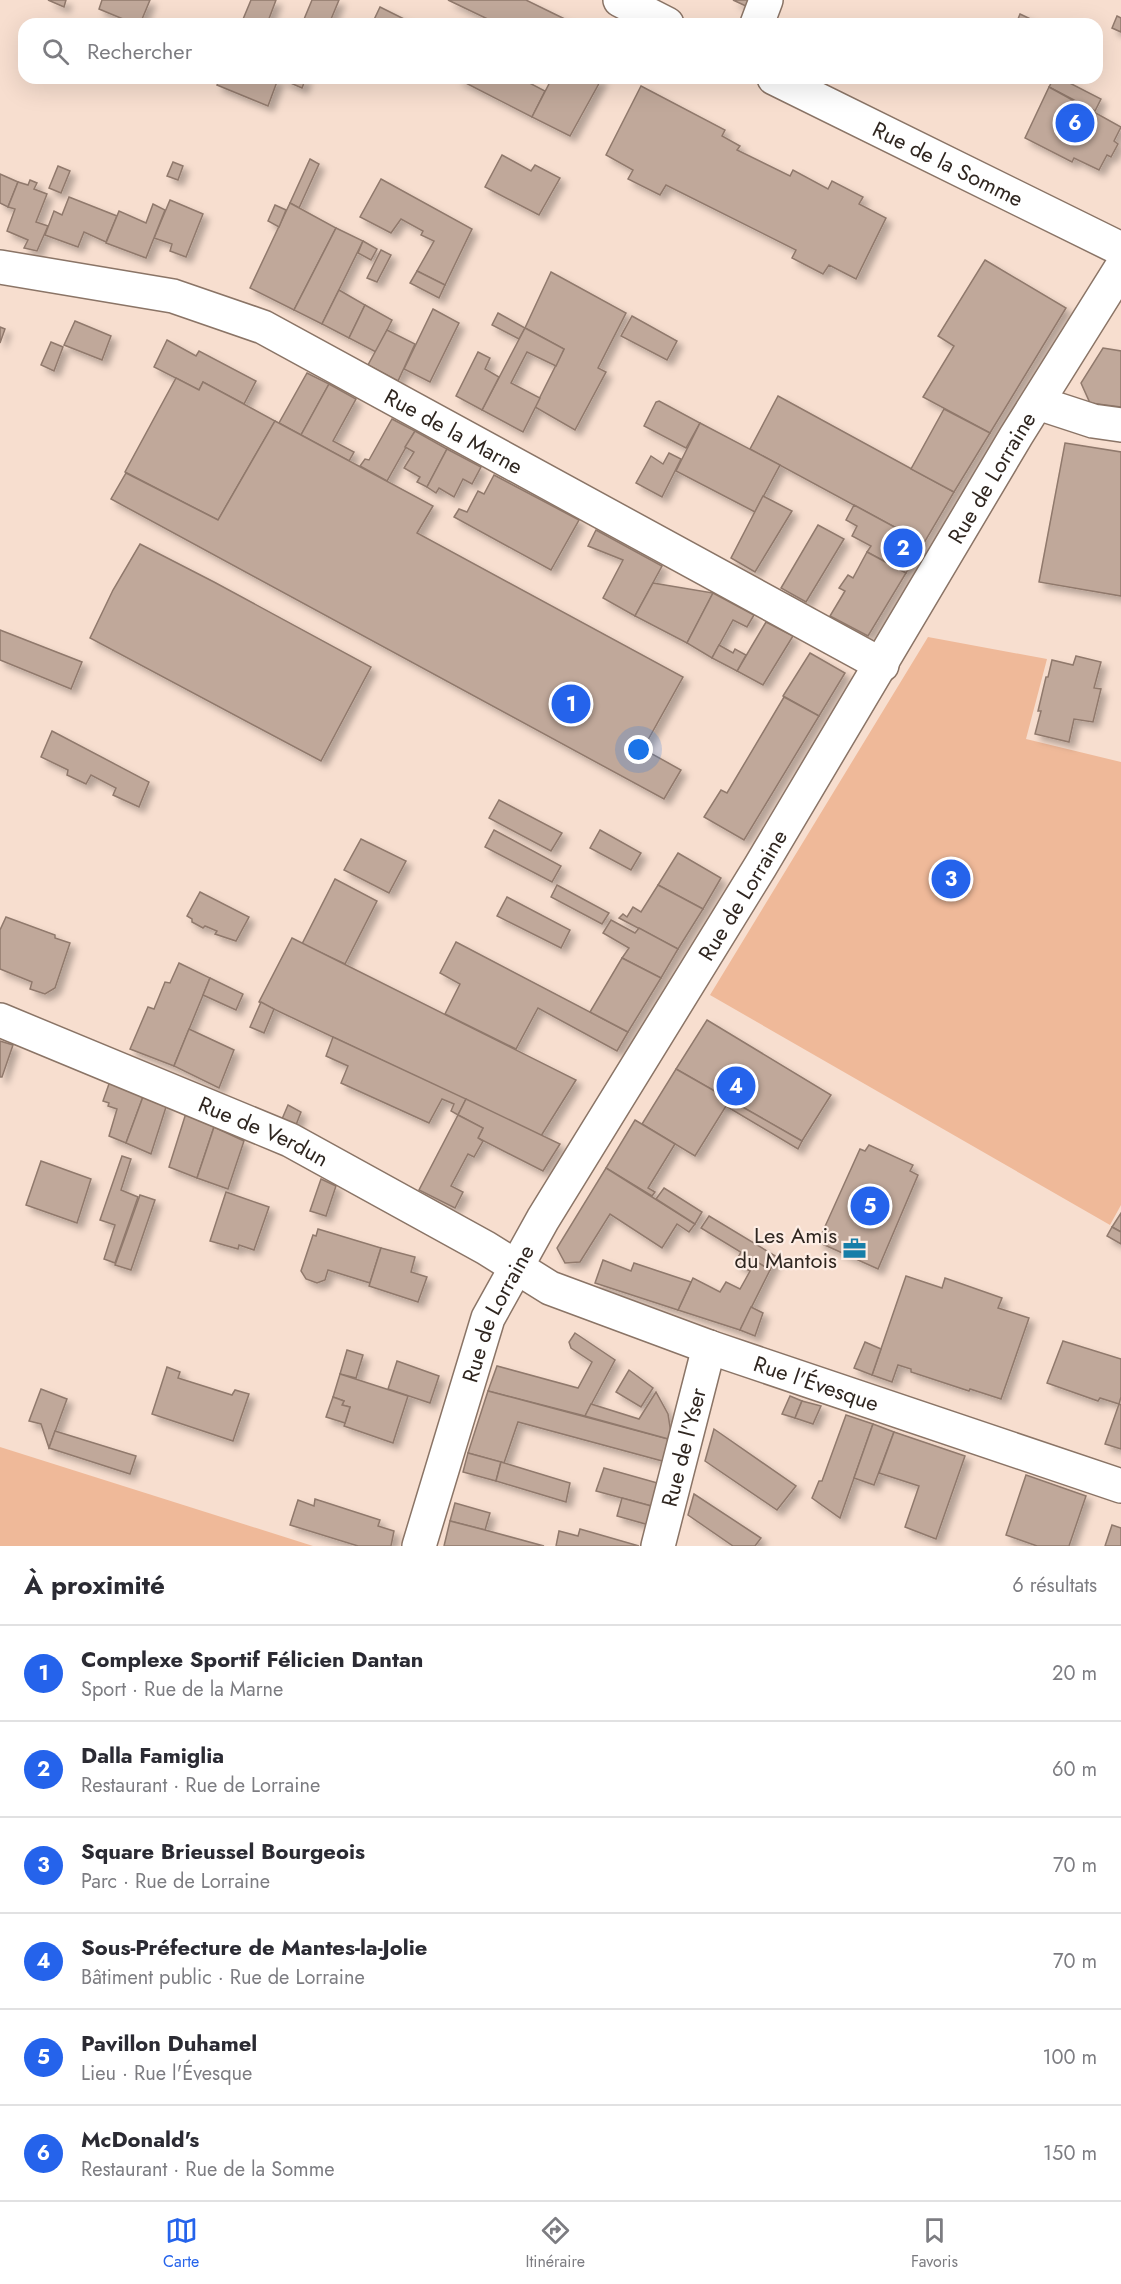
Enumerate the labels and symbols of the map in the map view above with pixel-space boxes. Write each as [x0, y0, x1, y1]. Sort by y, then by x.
pin: 6 [1056, 100, 1094, 146]
street label: Rue de la Somme [867, 113, 1029, 214]
street label: Rue de la Marne [379, 380, 529, 482]
street label: Rue de Lorraine [940, 405, 1043, 550]
pin: 2 [884, 526, 922, 570]
pin: 1 [552, 682, 590, 726]
your location [624, 735, 653, 764]
street label: Rue de Lorraine [690, 823, 795, 967]
pin: 3 [932, 856, 970, 902]
pin: 4 [716, 1064, 756, 1108]
street label: Rue de Verdun [194, 1088, 334, 1174]
pin: 5 [850, 1184, 890, 1228]
place label: Les Amis du Mantois [734, 1219, 837, 1276]
office icon: Les Amis du Mantois [842, 1235, 868, 1261]
street label: Rue de Lorraine [453, 1238, 542, 1386]
street label: Rue l'Évesque [749, 1347, 883, 1419]
street label: Rue de l'Yser [653, 1384, 714, 1510]

